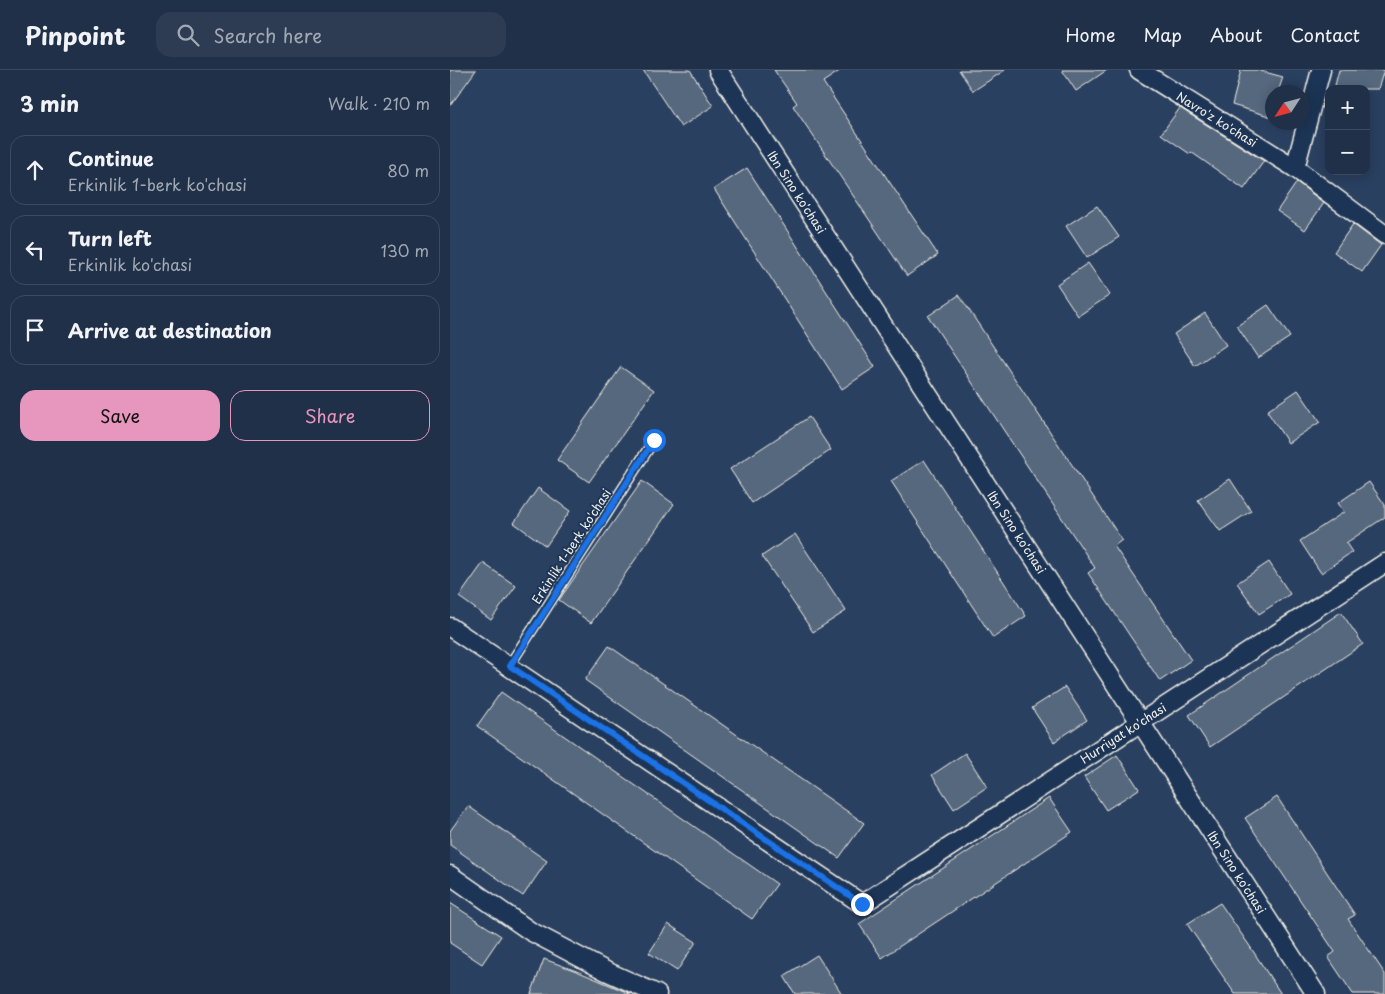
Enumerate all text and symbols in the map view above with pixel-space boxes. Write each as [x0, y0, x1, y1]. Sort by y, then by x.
search box [156, 12, 506, 57]
text: Pinpoint [25, 17, 126, 53]
icon: search [174, 21, 202, 49]
text: Search here [214, 21, 322, 49]
text: Home [1065, 21, 1115, 48]
text: Map [1143, 21, 1182, 48]
text: About [1210, 21, 1262, 48]
text: Contact [1290, 21, 1360, 48]
north arrow [1265, 85, 1310, 130]
map controls [1325, 85, 1370, 175]
button: + [1325, 85, 1370, 130]
text: 3 min [20, 87, 79, 119]
street label: Navro'z ko'chasi [1173, 87, 1261, 151]
text: Walk · 210 m [328, 91, 430, 115]
button: − [1325, 130, 1370, 175]
text: Continue [68, 144, 154, 172]
street label: Ibn Sino ko'chasi [763, 147, 831, 237]
icon: ahead [21, 156, 49, 184]
text: 80 m [387, 158, 429, 182]
text: Erkinlik 1-berk ko'chasi [68, 172, 247, 196]
text: Turn left [68, 224, 152, 252]
icon: left [21, 236, 49, 264]
text: 130 m [381, 238, 429, 262]
text: Erkinlik ko'chasi [68, 252, 192, 276]
icon: arrive [21, 316, 49, 344]
text: Arrive at destination [68, 316, 272, 344]
button: Save [20, 390, 220, 441]
button: Share [230, 390, 430, 441]
route start [643, 429, 666, 452]
street label: Erkinlik 1-berk ko'chasi [527, 485, 615, 607]
street label: Ibn Sino ko'chasi [983, 487, 1051, 577]
street label: Hurriyat ko'chasi [1076, 698, 1170, 768]
street label: Ibn Sino ko'chasi [1203, 827, 1271, 917]
route end [851, 893, 874, 916]

